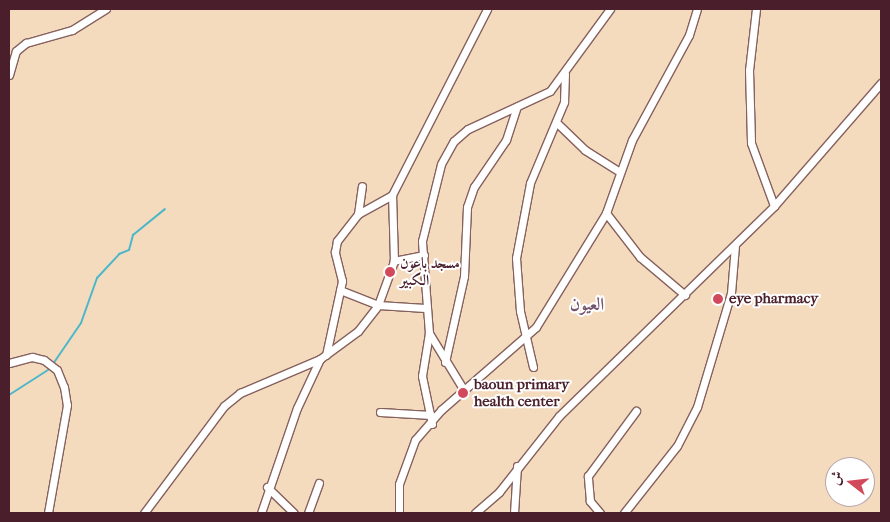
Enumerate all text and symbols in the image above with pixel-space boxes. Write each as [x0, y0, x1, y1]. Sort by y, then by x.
place label: مسجد باعون الكبير [400, 254, 460, 289]
marker: مسجد باعون الكبير [384, 266, 396, 278]
place label: eye pharmacy [729, 290, 818, 308]
marker: eye pharmacy [711, 292, 725, 306]
district label: العيون [570, 294, 604, 316]
place label: baoun primary health center [474, 375, 569, 410]
marker: baoun primary health center [456, 386, 470, 400]
north arrow [825, 457, 875, 507]
text: ش [826, 469, 846, 487]

